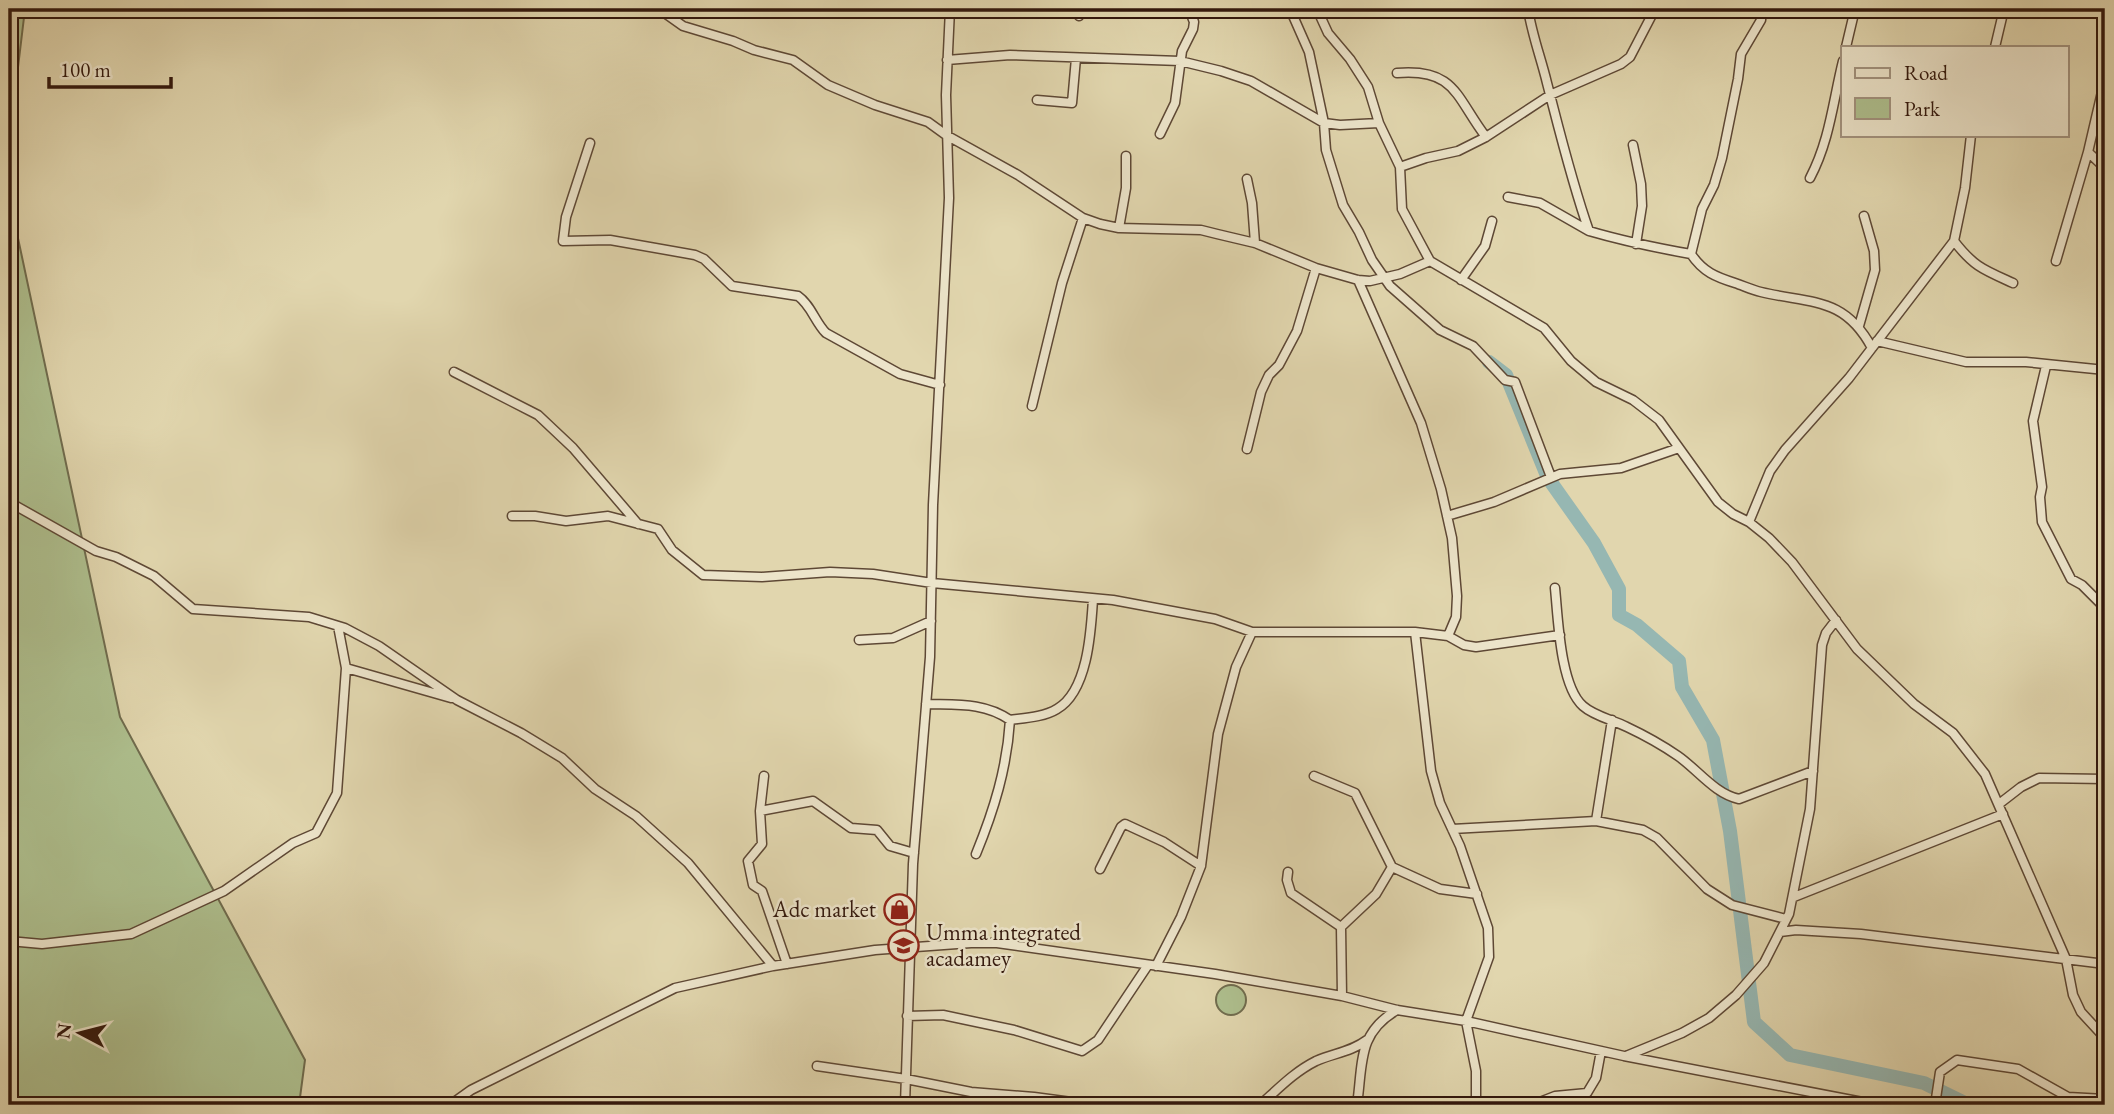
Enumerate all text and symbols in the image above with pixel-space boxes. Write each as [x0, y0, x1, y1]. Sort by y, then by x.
scale bar [49, 46, 172, 90]
legend [1841, 46, 2068, 136]
text: 100 m [60, 56, 111, 83]
text: Road [1904, 59, 1948, 86]
text: Park [1904, 95, 1941, 122]
shop icon: Adc market [882, 892, 916, 926]
place label: Adc market [772, 894, 877, 924]
place label: Umma integrated acadamey [926, 917, 1081, 973]
school or university icon: Umma integrated acadamey [886, 928, 920, 962]
north arrow [46, 998, 116, 1068]
text: N [50, 1021, 77, 1040]

